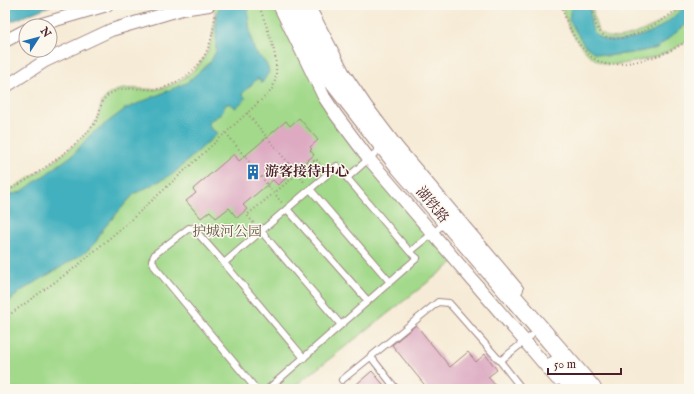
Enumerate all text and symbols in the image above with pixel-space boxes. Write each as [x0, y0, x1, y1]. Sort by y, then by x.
north arrow [18, 18, 58, 58]
text: N [36, 24, 54, 41]
building icon: 游客接待中心 [244, 163, 262, 181]
place label: 游客接待中心 [265, 163, 349, 181]
street label: 湖铁路 [412, 183, 452, 227]
park label: 护城河公园 [192, 223, 262, 241]
scale bar [548, 350, 621, 376]
text: 50 m [554, 357, 576, 372]

